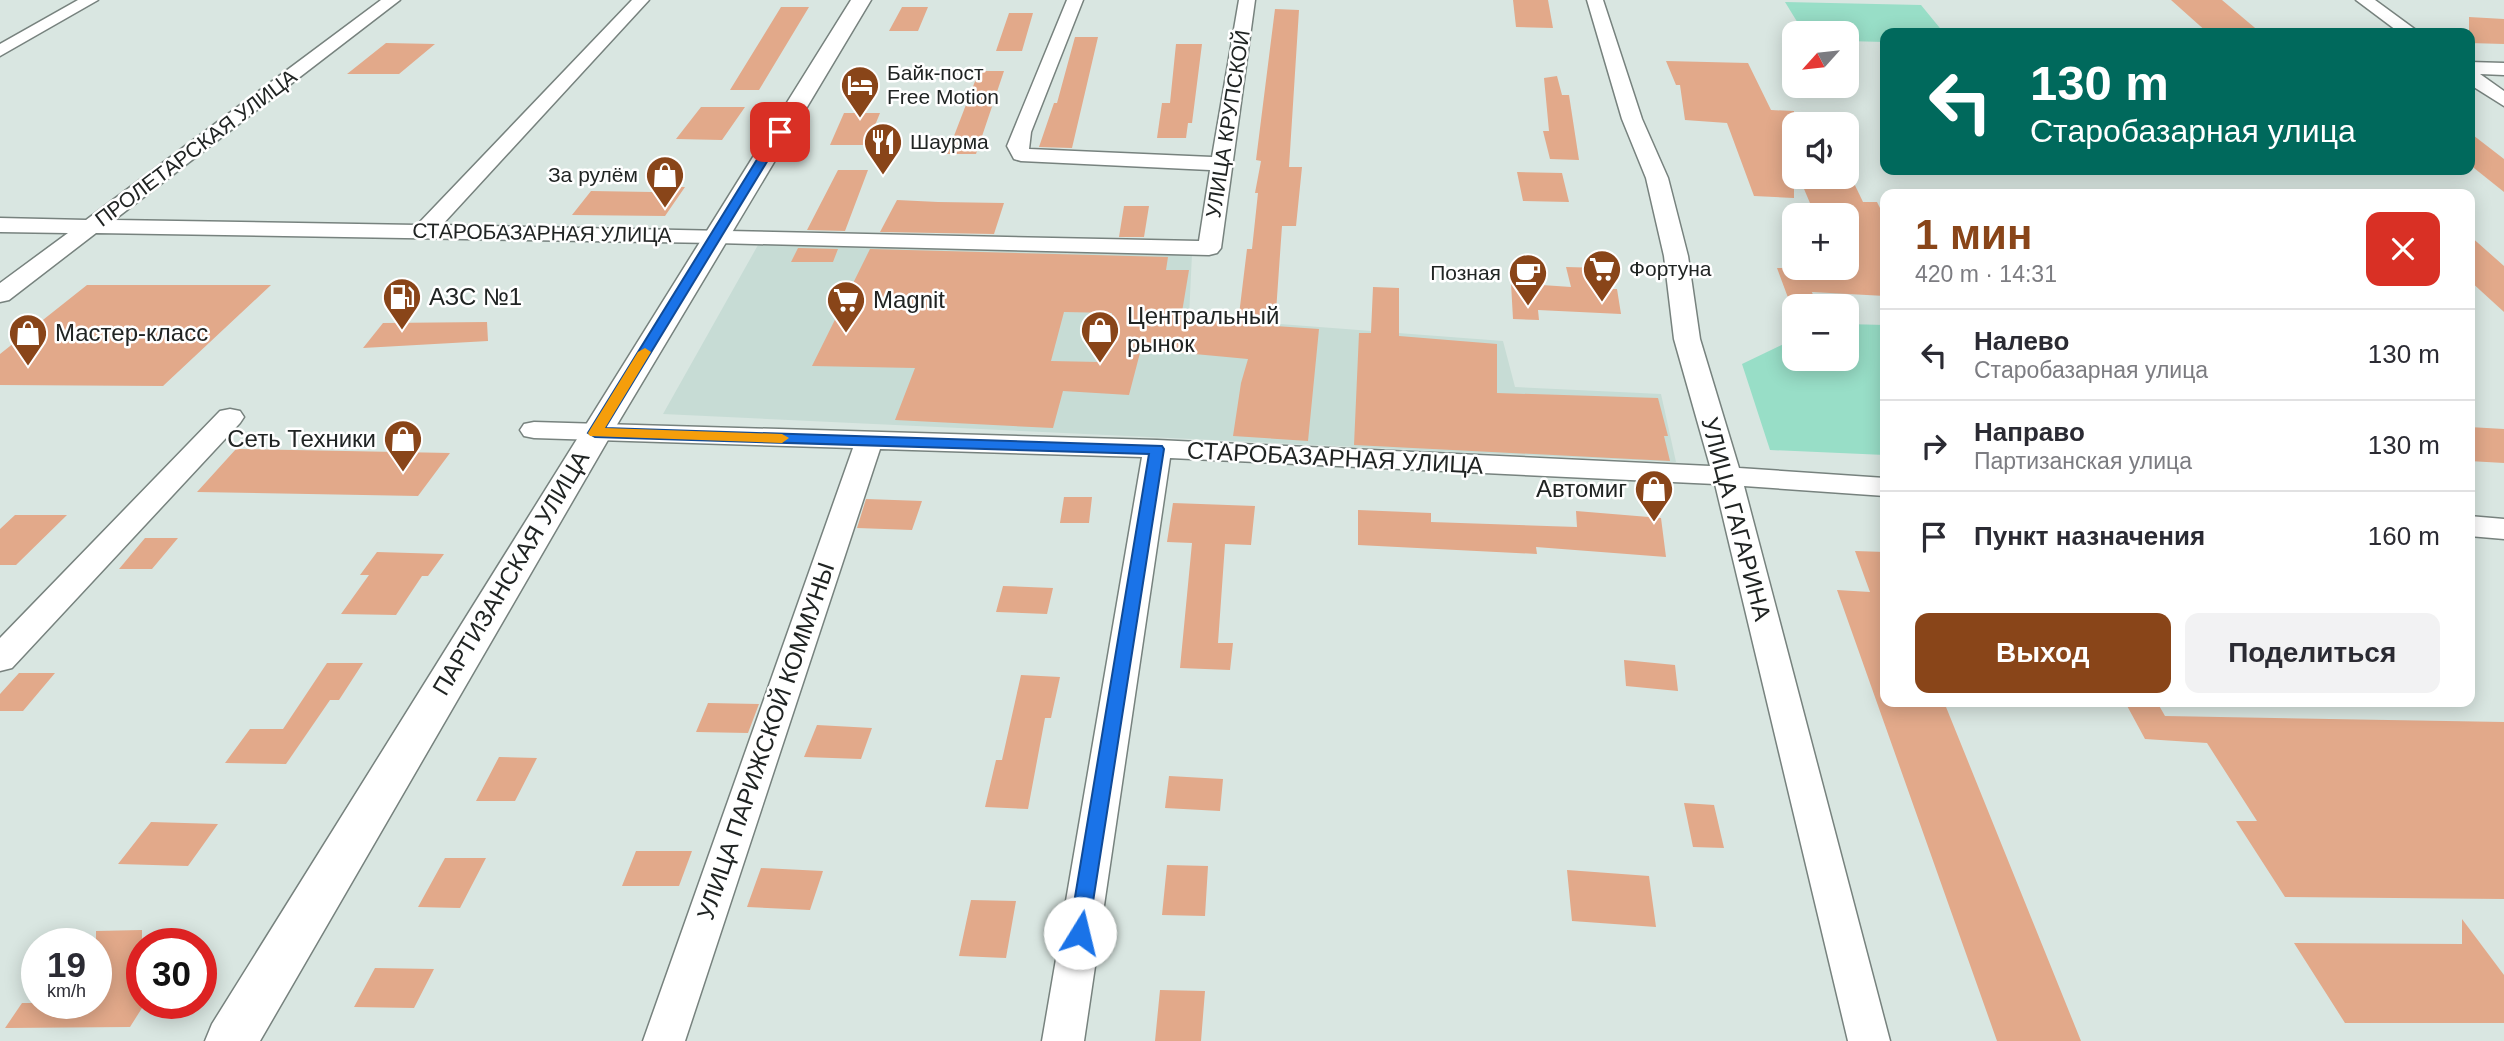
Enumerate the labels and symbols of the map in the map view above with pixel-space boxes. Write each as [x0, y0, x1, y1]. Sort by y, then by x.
north arrow [1782, 21, 1858, 98]
street label: УЛИЦА КРУПСКОЙ [1201, 28, 1254, 219]
place label: Байк-пост Free Motion [887, 61, 999, 108]
street label: ПРОЛЕТАРСКАЯ УЛИЦА [91, 64, 301, 231]
hotel icon: Байк-пост Free Motion [839, 64, 881, 119]
pin [750, 102, 810, 162]
restaurant icon: Шаурма [862, 121, 904, 176]
place label: Шаурма [910, 130, 989, 153]
shop icon: За рулём [644, 154, 686, 209]
place label: За рулём [548, 163, 638, 186]
street label: СТАРОБАЗАРНАЯ УЛИЦА [412, 219, 672, 246]
supermarket icon: Фортуна [1581, 248, 1623, 303]
cafe icon: Позная [1507, 252, 1549, 307]
place label: Фортуна [1629, 257, 1712, 280]
place label: Позная [1430, 261, 1501, 284]
fuel station icon: АЗС №1 [381, 276, 423, 331]
supermarket icon: Magnit [825, 279, 867, 334]
place label: АЗС №1 [429, 283, 522, 310]
place label: Magnit [873, 286, 945, 313]
place label: Центральный рынок [1127, 302, 1279, 357]
shop icon: Центральный рынок [1079, 309, 1121, 364]
shop icon: Мастер-класс [7, 312, 49, 367]
place label: Мастер-класс [55, 319, 208, 346]
street label: УЛИЦА ГАГАРИНА [1696, 414, 1777, 623]
shop icon: Сеть Техники [382, 418, 424, 473]
place label: Сеть Техники [227, 425, 376, 452]
street label: СТАРОБАЗАРНАЯ УЛИЦА [1186, 436, 1484, 479]
street label: ПАРТИЗАНСКАЯ УЛИЦА [427, 446, 594, 700]
shop icon: Автомиг [1633, 468, 1675, 523]
place label: Автомиг [1536, 475, 1627, 502]
street label: УЛИЦА ПАРИЖСКОЙ КОММУНЫ [692, 559, 840, 923]
position arrow [1043, 896, 1117, 970]
speed limit sign: 30 [126, 928, 217, 1019]

